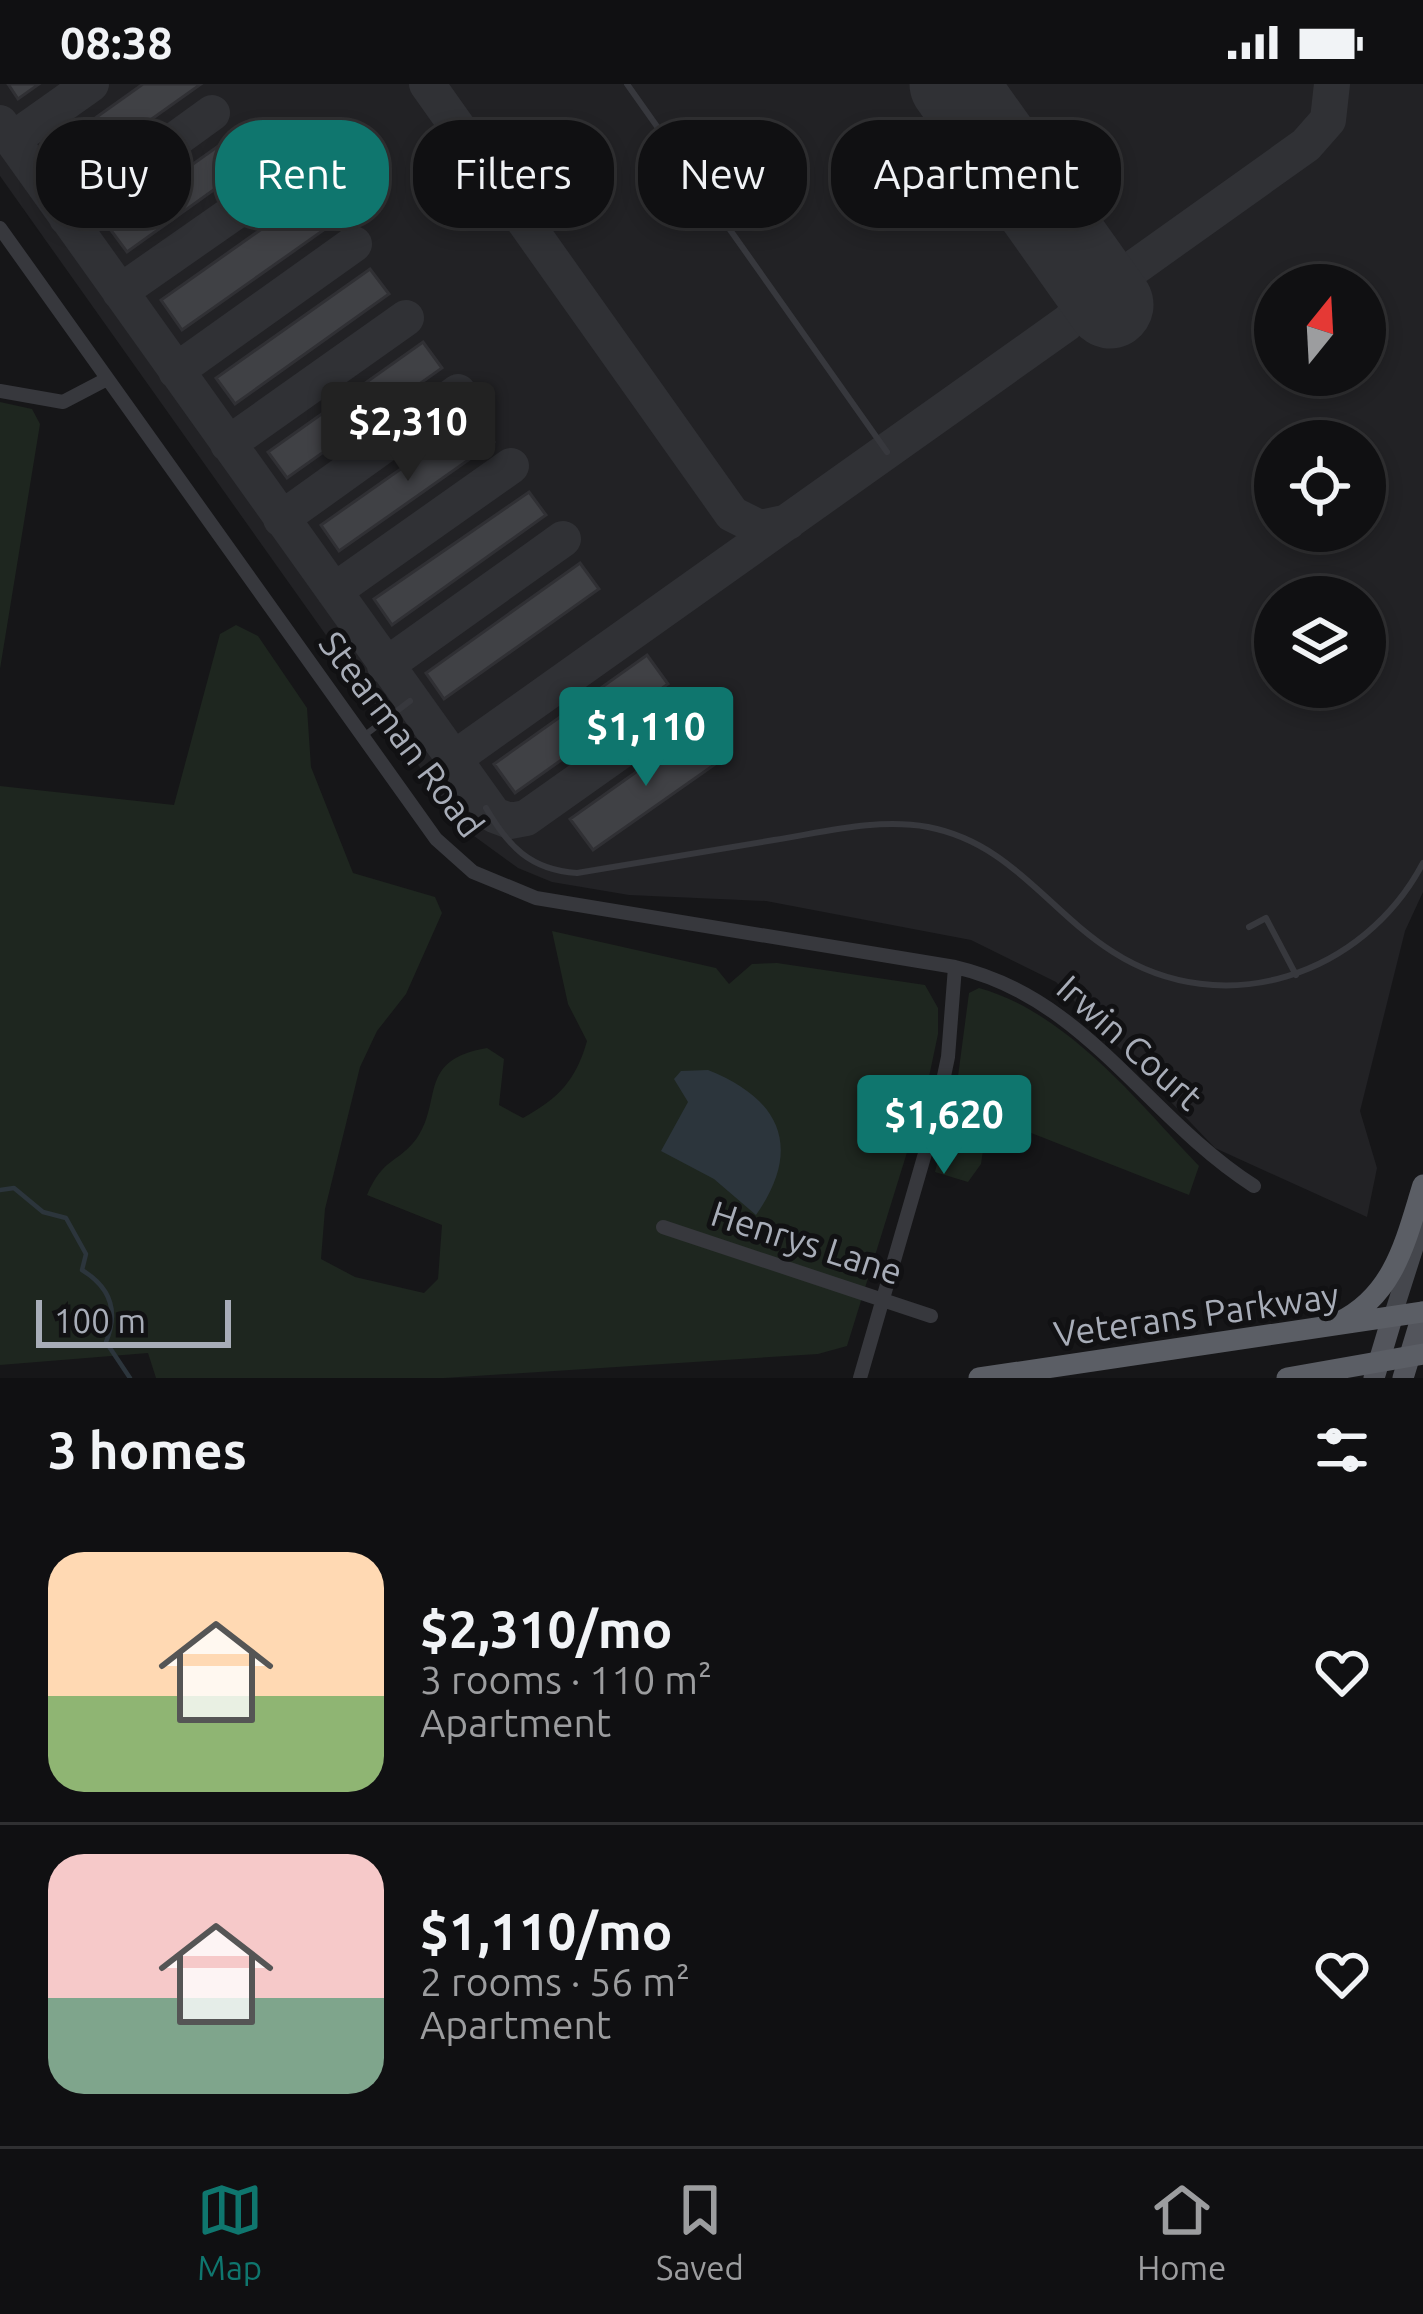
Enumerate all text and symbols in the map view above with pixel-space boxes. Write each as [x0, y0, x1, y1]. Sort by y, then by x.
text: 08:38 [60, 17, 173, 68]
chip: Buy [36, 120, 191, 228]
chip: Rent [215, 120, 389, 228]
chip: Filters [413, 120, 614, 228]
chip: New [638, 120, 807, 228]
chip: Apartment [831, 120, 1121, 228]
north arrow [1254, 264, 1386, 396]
map controls [1254, 264, 1386, 708]
pin: $2,310 [310, 382, 506, 484]
text: $2,310 [348, 399, 468, 442]
button: locate [1254, 420, 1386, 552]
button: layers [1254, 576, 1386, 708]
street label: Stearman Road [312, 623, 492, 845]
pin: $1,110 [548, 687, 744, 789]
text: $1,110 [586, 704, 706, 747]
street label: Irwin Court [1049, 966, 1211, 1118]
pin: $1,620 [846, 1075, 1042, 1177]
text: $1,620 [884, 1092, 1004, 1135]
street label: Henrys Lane [706, 1192, 908, 1292]
street label: Veterans Parkway [1051, 1274, 1341, 1354]
scale bar [36, 1294, 231, 1347]
text: 100 m [54, 1302, 146, 1339]
icon: filters [1309, 1417, 1375, 1483]
text: 3 homes [48, 1421, 247, 1479]
icon: home [144, 1600, 288, 1744]
text: $2,310/mo [420, 1600, 672, 1658]
icon: heart [1309, 1639, 1375, 1705]
text: 3 rooms · 110 m² [420, 1658, 712, 1701]
text: Apartment [420, 1701, 611, 1744]
icon: home [144, 1902, 288, 2046]
text: $1,110/mo [420, 1902, 672, 1960]
icon: heart [1309, 1941, 1375, 2007]
text: 2 rooms · 56 m² [420, 1960, 690, 2003]
text: Apartment [420, 2003, 611, 2046]
tab: Map [197, 2177, 263, 2286]
tab: Saved [656, 2177, 744, 2286]
tab: Home [1137, 2177, 1226, 2286]

